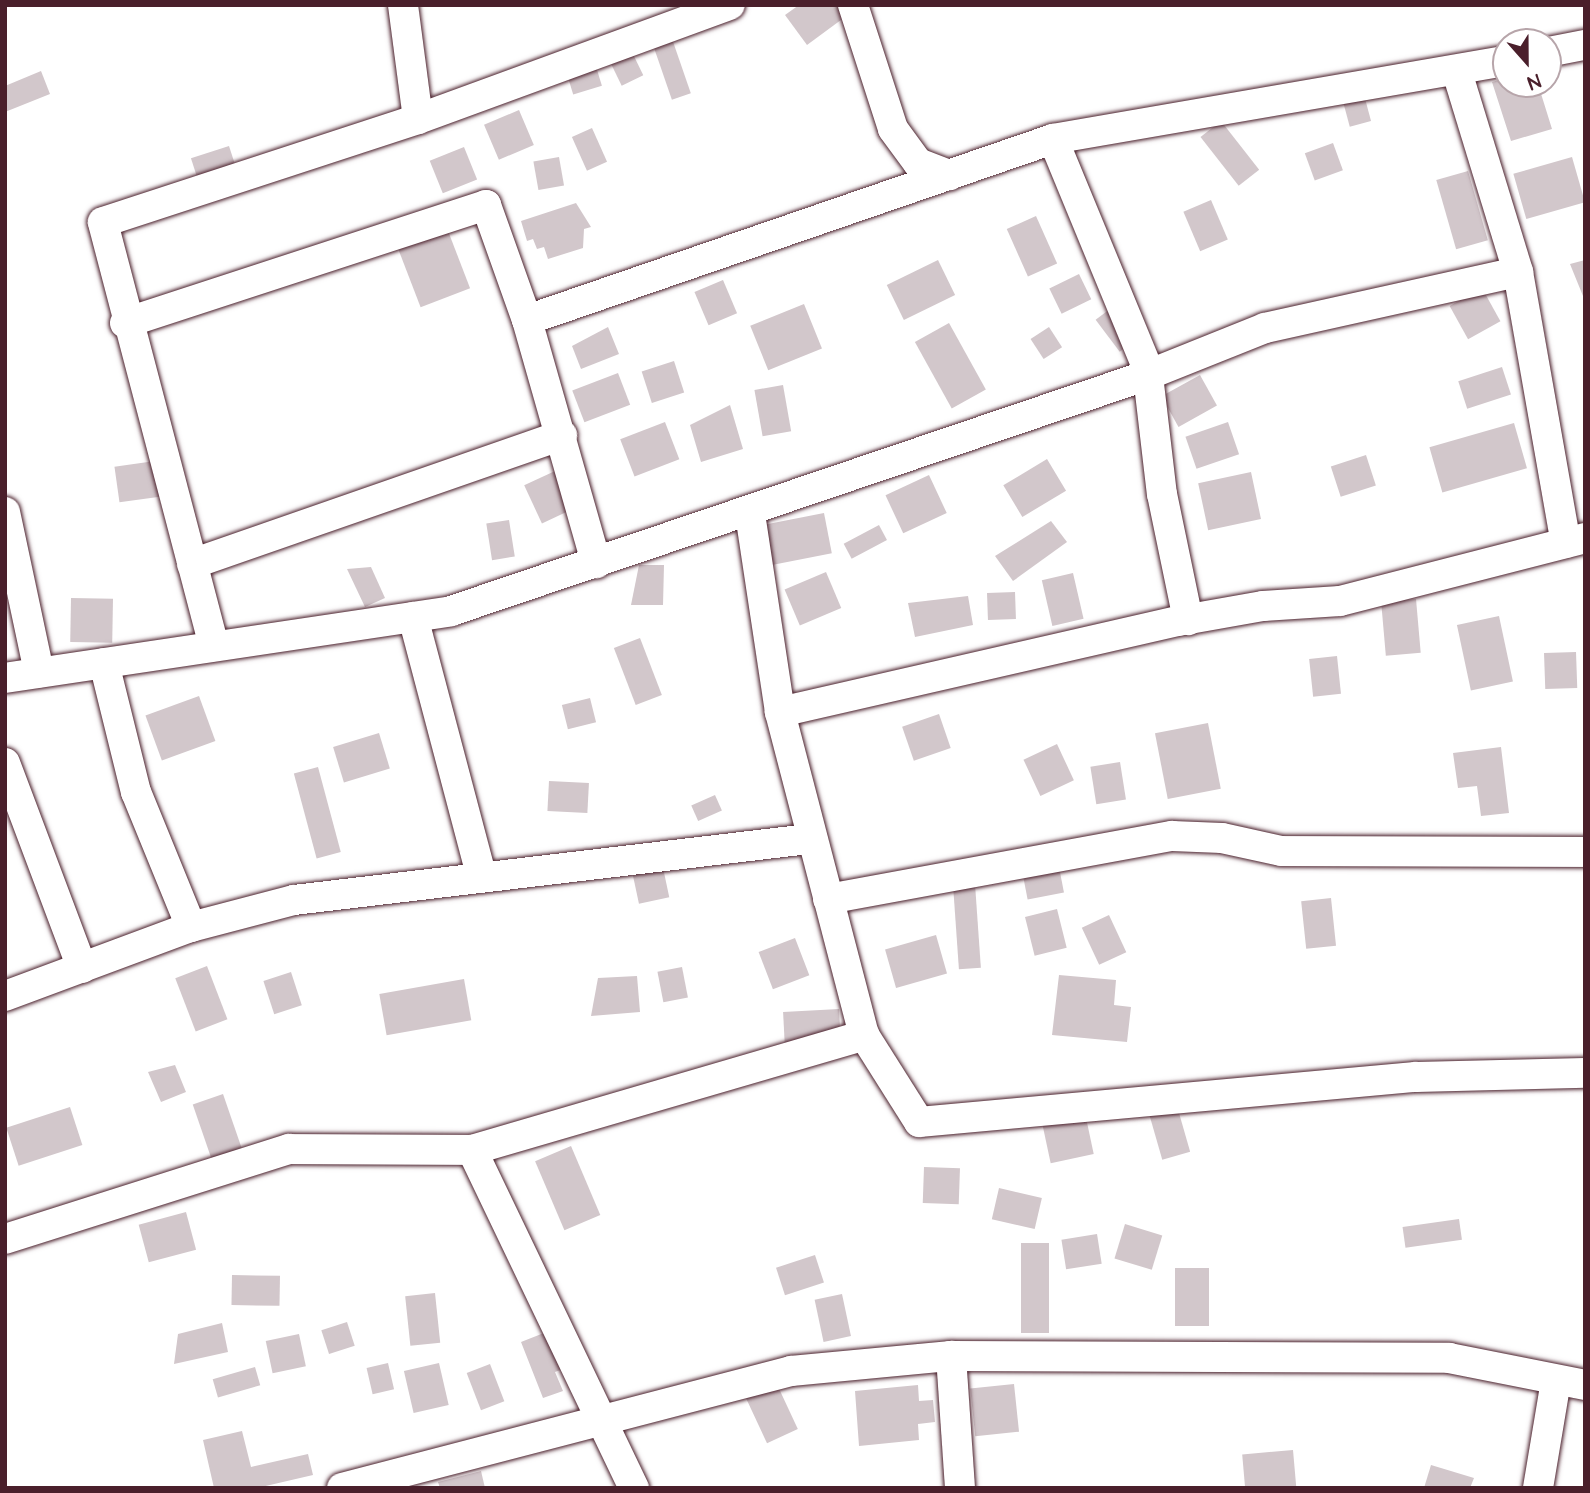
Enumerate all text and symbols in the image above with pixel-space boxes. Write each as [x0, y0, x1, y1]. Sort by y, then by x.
north arrow [1492, 28, 1562, 98]
text: N [1524, 66, 1544, 96]

